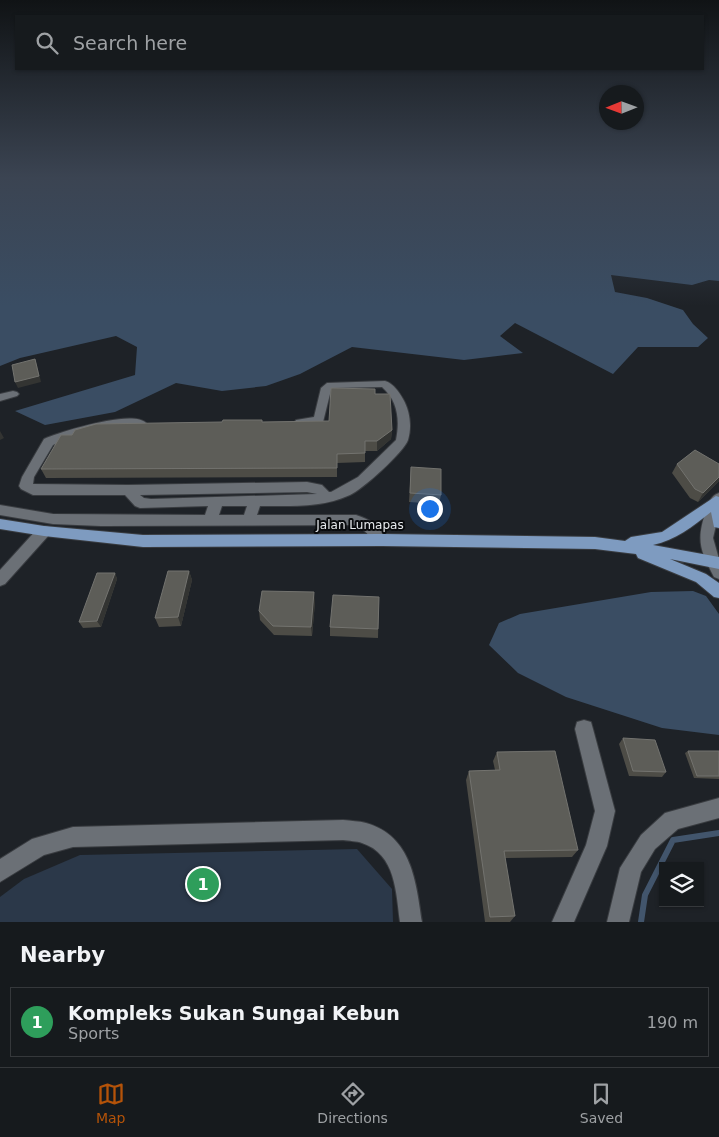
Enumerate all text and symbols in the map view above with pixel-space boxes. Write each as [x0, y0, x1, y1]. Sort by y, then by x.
search box [15, 15, 704, 70]
icon: search [33, 29, 61, 57]
text: Search here [73, 32, 187, 54]
north arrow [599, 85, 644, 130]
your location [417, 496, 443, 522]
street label: Jalan Lumapas [315, 518, 404, 532]
map controls [659, 862, 704, 907]
button: layers [659, 862, 704, 907]
pin: 1 [187, 865, 219, 903]
text: Nearby [20, 943, 105, 967]
text: Kompleks Sukan Sungai Kebun [68, 1002, 400, 1024]
text: 1 [31, 1013, 43, 1032]
text: 190 m [647, 1013, 698, 1032]
text: Sports [68, 1024, 119, 1043]
tab: Map [96, 1080, 125, 1126]
tab: Directions [317, 1080, 388, 1126]
tab: Saved [580, 1080, 623, 1126]

